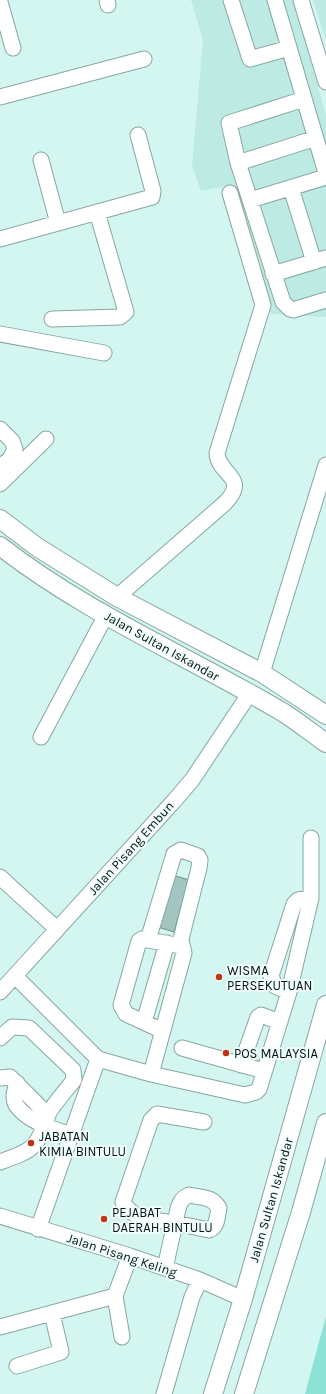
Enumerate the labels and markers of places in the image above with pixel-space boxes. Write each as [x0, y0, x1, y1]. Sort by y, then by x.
place label: WISMA PERSEKUTUAN [227, 963, 312, 993]
marker: WISMA PERSEKUTUAN [214, 972, 224, 982]
place label: POS MALAYSIA [234, 1046, 318, 1061]
marker: POS MALAYSIA [221, 1048, 231, 1058]
place label: JABATAN KIMIA BINTULU [39, 1129, 126, 1159]
marker: JABATAN KIMIA BINTULU [26, 1138, 36, 1148]
place label: PEJABAT DAERAH BINTULU [112, 1205, 213, 1235]
marker: PEJABAT DAERAH BINTULU [99, 1214, 109, 1224]

